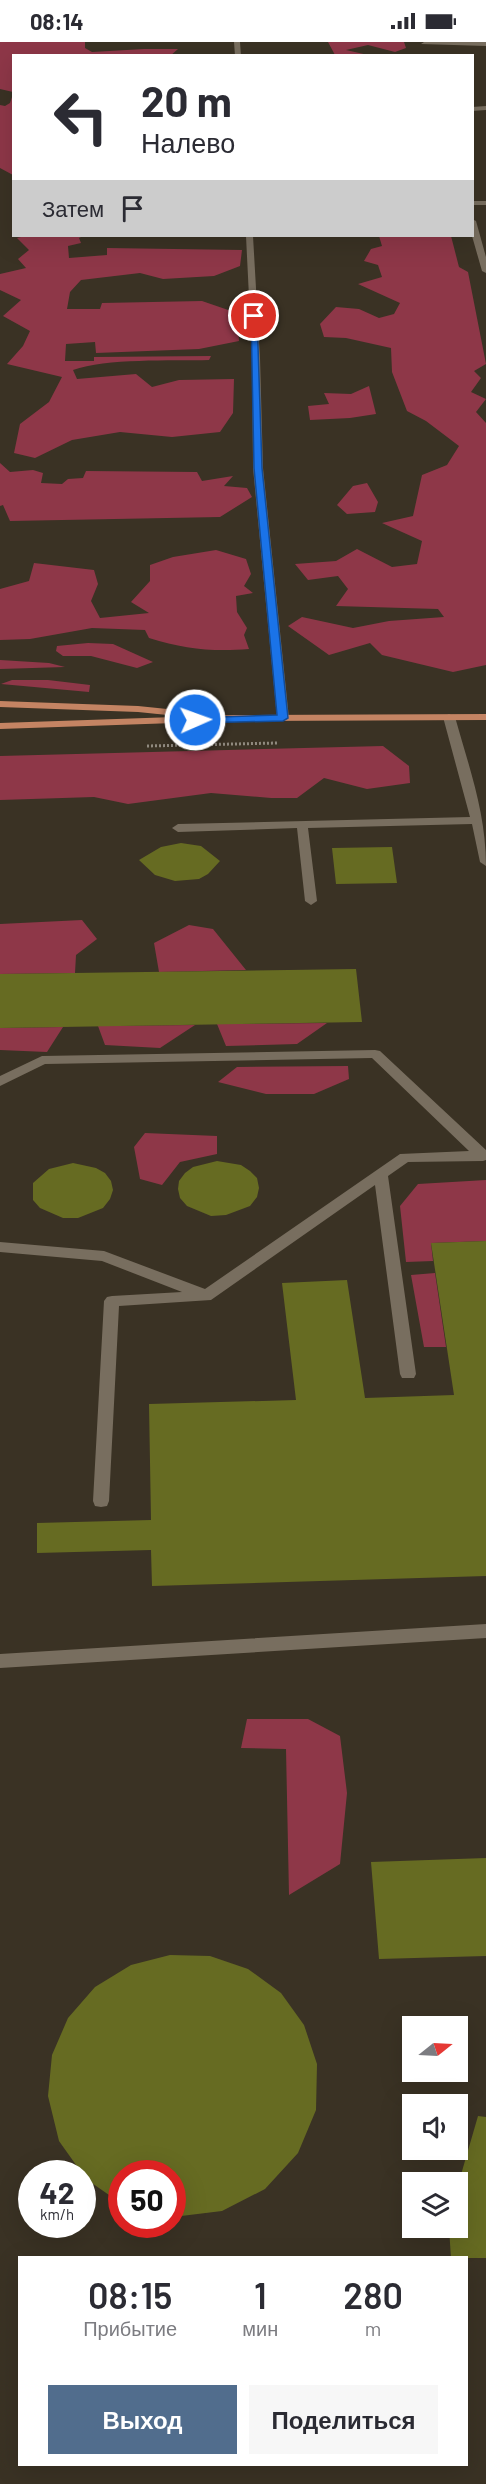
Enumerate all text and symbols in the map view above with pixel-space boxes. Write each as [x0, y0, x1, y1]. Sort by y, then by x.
text: 08:14 [30, 8, 84, 34]
text: 20 m [141, 75, 232, 125]
icon: left [42, 78, 120, 156]
text: Налево [141, 126, 235, 158]
icon: arrive [116, 192, 149, 225]
text: Затем [42, 195, 104, 221]
pin [228, 290, 279, 341]
icon: arrive [237, 299, 270, 332]
position arrow [163, 688, 227, 752]
north arrow [402, 2016, 468, 2082]
map controls [402, 2016, 468, 2238]
button: sound [402, 2094, 468, 2160]
speed limit sign: 50 [108, 2160, 186, 2238]
button: layers [402, 2172, 468, 2238]
text: 42 [40, 2174, 74, 2210]
text: km/h [40, 2205, 74, 2223]
text: 08:15 [88, 2273, 172, 2316]
text: 1 [254, 2273, 267, 2316]
text: 280 [343, 2273, 403, 2316]
text: Прибытие [83, 2316, 177, 2340]
text: мин [242, 2316, 278, 2340]
text: m [365, 2316, 381, 2340]
button: Выход [48, 2385, 237, 2454]
button: Поделиться [249, 2385, 438, 2454]

